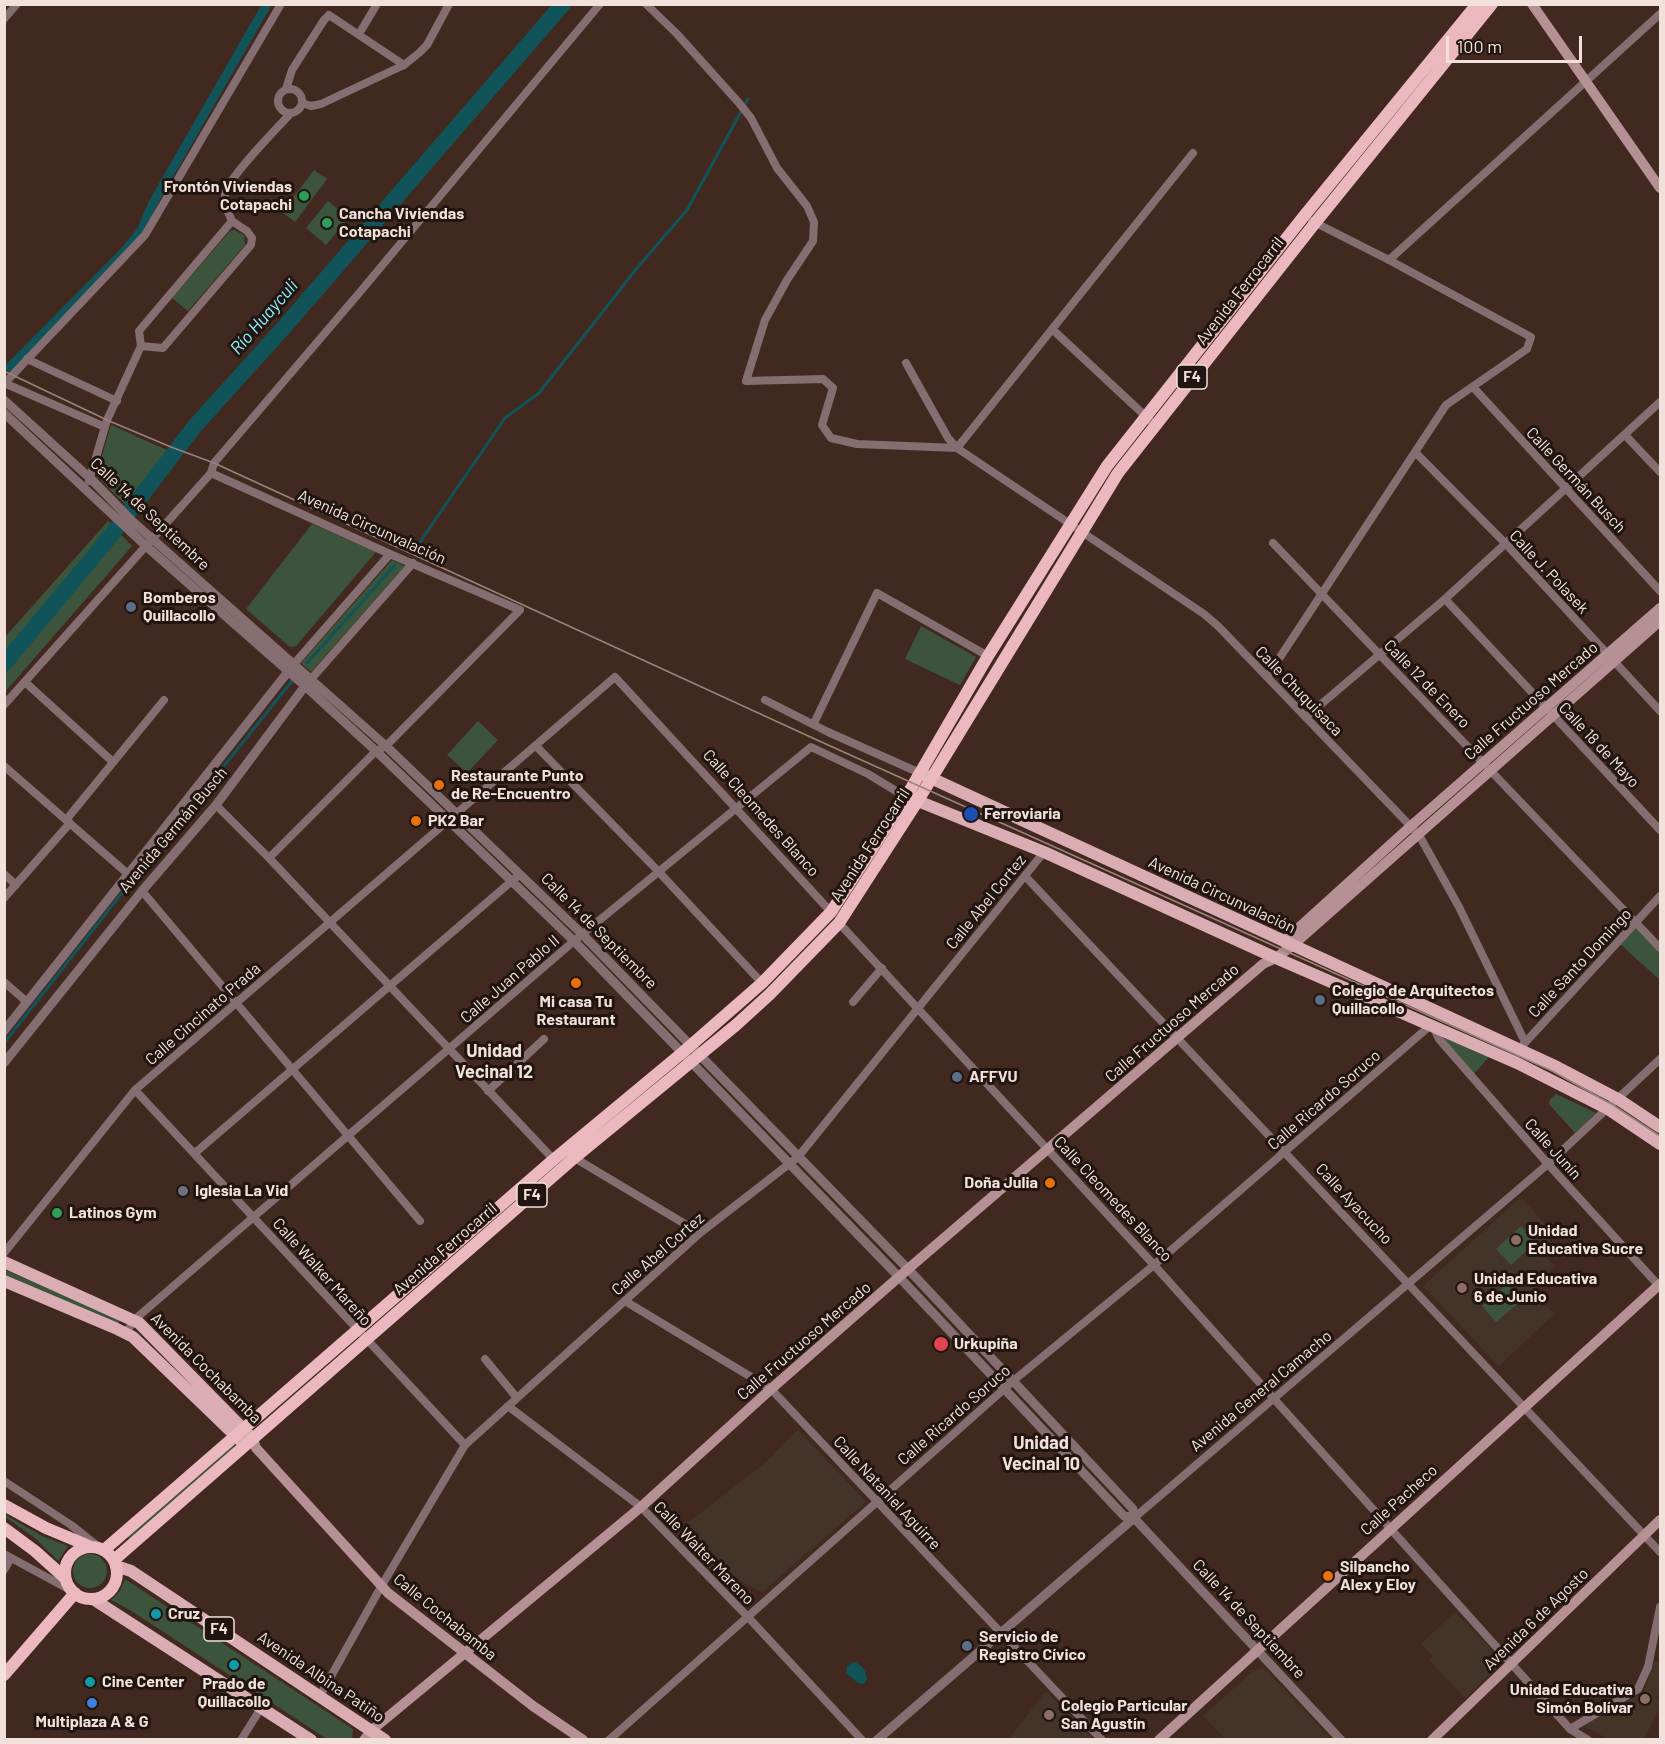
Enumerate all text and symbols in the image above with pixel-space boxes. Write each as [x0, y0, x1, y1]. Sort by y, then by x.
scale bar [1449, 24, 1586, 62]
text: 100 m [1457, 35, 1502, 57]
place label: Frontón Viviendas Cotapachi [164, 177, 292, 215]
marker: Frontón Viviendas Cotapachi [297, 189, 311, 203]
place label: Cancha Viviendas Cotapachi [339, 204, 464, 242]
marker: Cancha Viviendas Cotapachi [320, 216, 334, 230]
street label: Avenida Ferrocarril [1192, 233, 1288, 349]
water label: Río Huayculi [226, 275, 302, 359]
road number: F4 [1177, 365, 1207, 389]
street label: Calle Germán Busch [1522, 423, 1630, 537]
street label: Calle 14 de Septiembre [86, 454, 214, 574]
street label: Avenida Circunvalación [295, 486, 449, 568]
street label: Calle J. Polasek [1505, 526, 1593, 618]
place label: Bomberos Quillacollo [143, 588, 216, 626]
marker: Bomberos Quillacollo [124, 600, 138, 614]
street label: Calle 12 de Enero [1380, 636, 1474, 732]
street label: Calle Fructuoso Mercado [1460, 638, 1602, 764]
street label: Calle Chuquisaca [1251, 642, 1347, 740]
street label: Calle 18 de Mayo [1555, 698, 1643, 792]
street label: Calle Cleomedes Blanco [699, 745, 823, 881]
street label: Avenida Germán Busch [115, 763, 231, 897]
place label: Restaurante Punto de Re-Encuentro [451, 766, 584, 804]
marker: Restaurante Punto de Re-Encuentro [432, 778, 446, 792]
street label: Avenida Ferrocarril [826, 785, 914, 905]
place label: Ferroviaria [984, 804, 1061, 824]
marker: Ferroviaria [962, 805, 980, 823]
place label: PK2 Bar [428, 811, 484, 831]
marker: PK2 Bar [409, 814, 423, 828]
street label: Calle Abel Cortez [942, 851, 1030, 953]
street label: Avenida Circunvalación [1145, 853, 1299, 937]
street label: Calle 14 de Septiembre [537, 869, 661, 993]
street label: Calle Santo Domingo [1524, 904, 1636, 1022]
street label: Calle Juan Pablo II [457, 931, 563, 1027]
street label: Calle Cincinato Prada [142, 959, 264, 1069]
street label: Calle Fructuoso Mercado [1101, 960, 1243, 1086]
marker: Mi casa Tu Restaurant [569, 976, 583, 990]
place label: Colegio de Arquitectos Quillacollo [1332, 981, 1494, 1019]
place label: Mi casa Tu Restaurant [537, 992, 615, 1030]
marker: Colegio de Arquitectos Quillacollo [1313, 993, 1327, 1007]
district label: Unidad Vecinal 12 [455, 1040, 533, 1082]
street label: Calle Ricardo Soruco [1264, 1046, 1384, 1154]
place label: AFFVU [969, 1067, 1018, 1087]
marker: AFFVU [950, 1070, 964, 1084]
street label: Calle Junín [1521, 1115, 1585, 1183]
street label: Calle Cleomedes Blanco [1050, 1132, 1176, 1266]
street label: Calle Ayacucho [1312, 1159, 1396, 1249]
place label: Doña Julia [964, 1173, 1038, 1193]
marker: Doña Julia [1043, 1176, 1057, 1190]
place label: Iglesia La Vid [195, 1181, 288, 1201]
road number: F4 [517, 1183, 547, 1207]
marker: Iglesia La Vid [176, 1184, 190, 1198]
street label: Avenida Ferrocarril [389, 1199, 501, 1299]
place label: Latinos Gym [69, 1203, 157, 1223]
marker: Latinos Gym [50, 1206, 64, 1220]
street label: Calle Abel Cortez [608, 1209, 708, 1299]
street label: Calle Walker Mareño [269, 1214, 375, 1330]
place label: Unidad Educativa Sucre [1528, 1221, 1643, 1259]
marker: Unidad Educativa Sucre [1509, 1233, 1523, 1247]
place label: Unidad Educativa 6 de Junio [1474, 1269, 1597, 1307]
street label: Calle Fructuoso Mercado [733, 1278, 875, 1404]
marker: Unidad Educativa 6 de Junio [1455, 1281, 1469, 1295]
street label: Avenida Cochabamba [147, 1309, 265, 1427]
street label: Avenida General Camacho [1186, 1326, 1336, 1456]
place label: Urkupiña [954, 1334, 1018, 1354]
marker: Urkupiña [932, 1335, 950, 1353]
street label: Calle Ricardo Soruco [894, 1361, 1014, 1469]
street label: Calle Nataniel Aguirre [829, 1432, 945, 1554]
district label: Unidad Vecinal 10 [1002, 1432, 1080, 1474]
street label: Calle Pacheco [1357, 1460, 1441, 1540]
street label: Calle Walter Mareno [650, 1497, 758, 1609]
street label: Calle 14 de Septiembre [1189, 1555, 1309, 1683]
place label: Silpancho Alex y Eloy [1340, 1557, 1416, 1595]
street label: Avenida 6 de Agosto [1480, 1564, 1592, 1674]
street label: Calle Cochabamba [389, 1569, 501, 1665]
marker: Silpancho Alex y Eloy [1321, 1569, 1335, 1583]
place label: Cruz [168, 1604, 200, 1624]
marker: Cruz [149, 1607, 163, 1621]
road number: F4 [204, 1617, 234, 1641]
street label: Avenida Albina Patiño [254, 1627, 388, 1727]
place label: Servicio de Registro Cívico [979, 1627, 1086, 1665]
marker: Servicio de Registro Cívico [960, 1639, 974, 1653]
marker: Prado de Quillacollo [227, 1658, 241, 1672]
place label: Cine Center [102, 1672, 184, 1692]
place label: Prado de Quillacollo [198, 1674, 270, 1712]
marker: Cine Center [83, 1675, 97, 1689]
place label: Unidad Educativa Simón Bolívar [1510, 1680, 1633, 1718]
marker: Unidad Educativa Simón Bolívar [1638, 1692, 1652, 1706]
marker: Multiplaza A & G [85, 1696, 99, 1710]
place label: Colegio Particular San Agustín [1061, 1696, 1187, 1734]
marker: Colegio Particular San Agustín [1042, 1708, 1056, 1722]
place label: Multiplaza A & G [36, 1712, 148, 1732]

